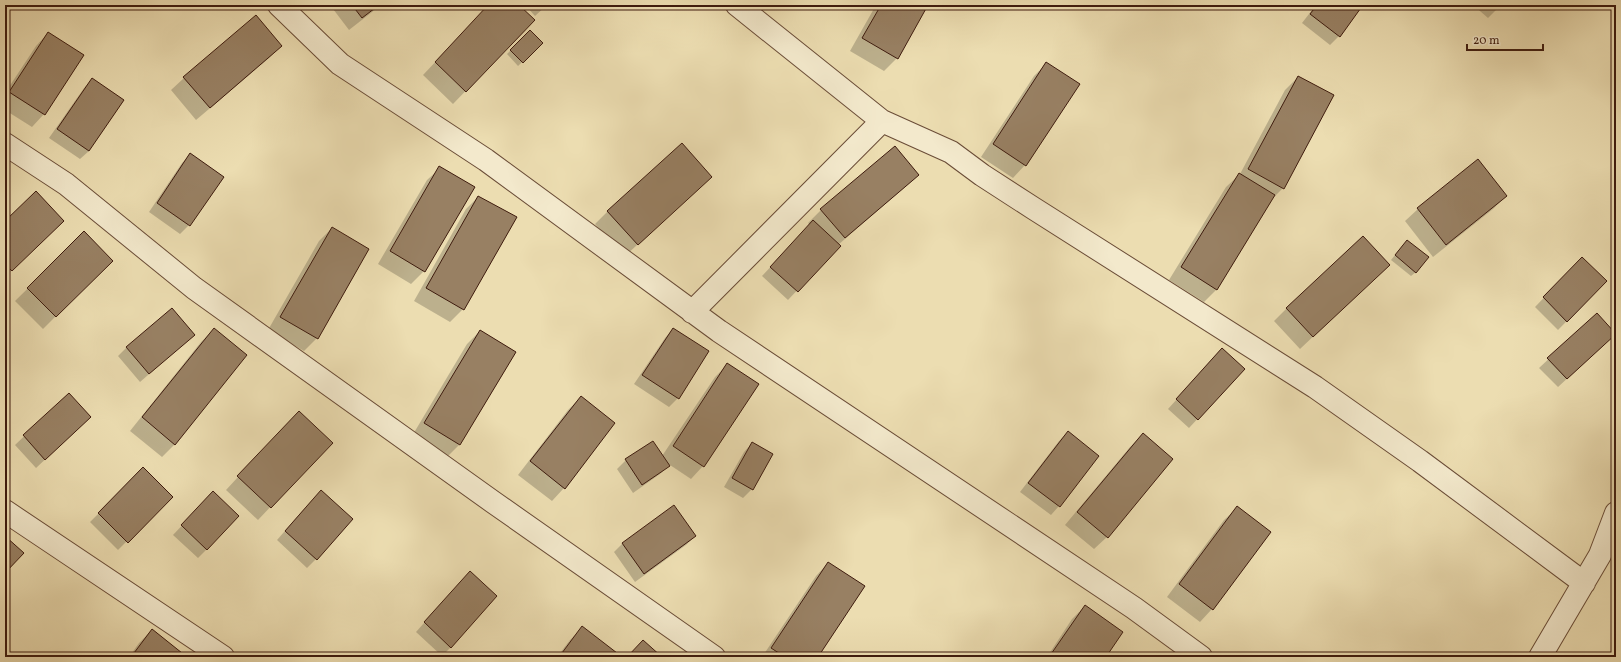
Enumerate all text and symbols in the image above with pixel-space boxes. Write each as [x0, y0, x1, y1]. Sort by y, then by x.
scale bar [1467, 26, 1543, 52]
text: 20 m [1473, 33, 1500, 49]

